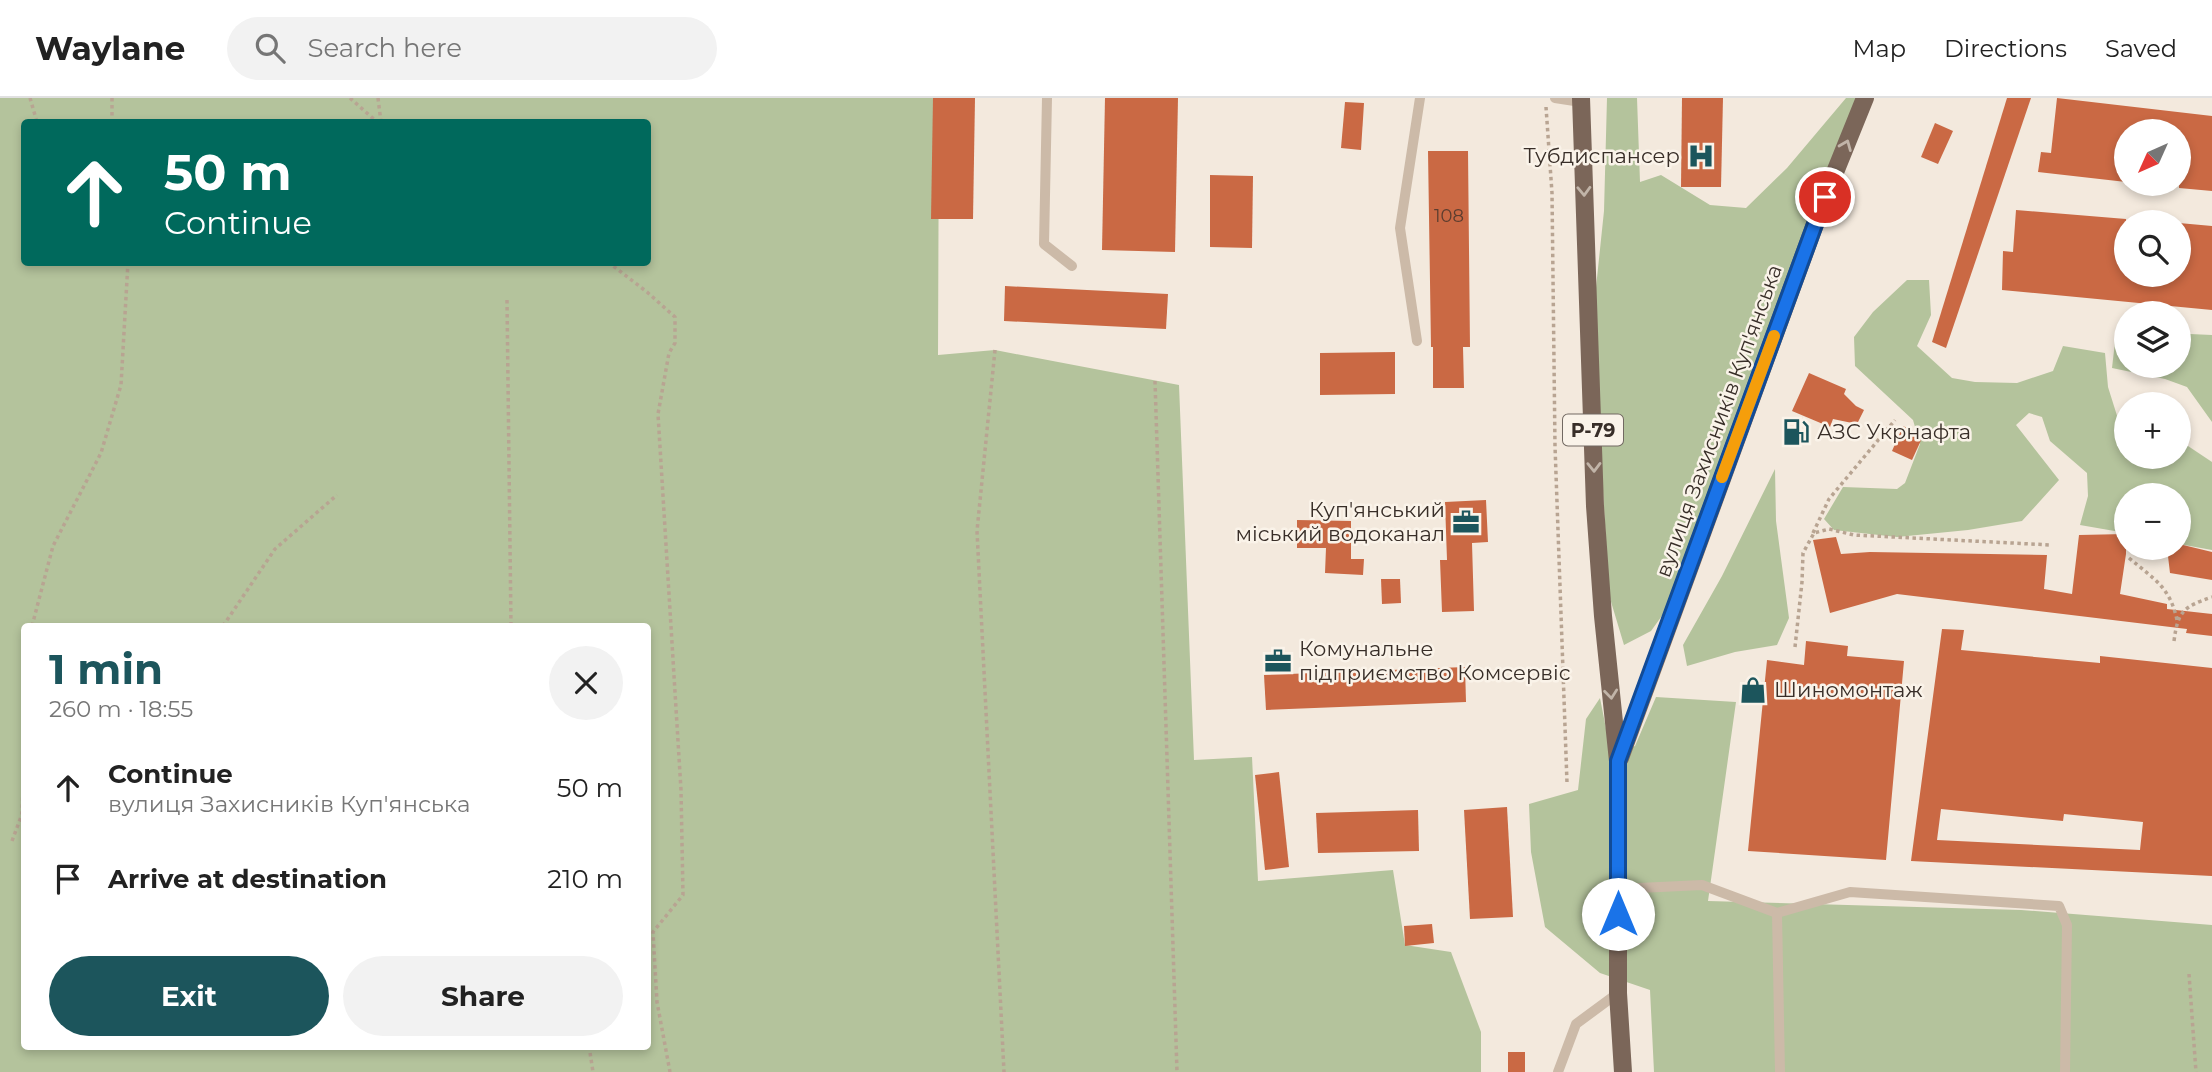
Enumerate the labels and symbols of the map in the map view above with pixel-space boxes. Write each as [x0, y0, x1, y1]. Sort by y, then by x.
north arrow [2114, 119, 2191, 196]
one-way arrow [1837, 140, 1851, 152]
hospital icon: Тубдиспансер [1686, 141, 1716, 171]
place label: Тубдиспансер [1523, 143, 1680, 168]
pin [1795, 167, 1855, 227]
one-way arrow [1577, 185, 1592, 196]
house number: 108 [1434, 205, 1464, 227]
street label: вулиця Захисників Куп'янська [1650, 261, 1787, 581]
road number: Р-79 [1563, 414, 1623, 446]
fuel station icon: АЗС Укрнафта [1781, 417, 1811, 447]
place label: АЗС Укрнафта [1817, 419, 1971, 444]
one-way arrow [1586, 462, 1602, 473]
place label: Куп'янський міський водоканал [1235, 497, 1445, 546]
office icon: Куп'янський міський водоканал [1451, 507, 1481, 537]
place label: Комунальне пiдприємство Комсервiс [1299, 636, 1571, 685]
office icon: Комунальне пiдприємство Комсервiс [1263, 646, 1293, 676]
shop icon: Шиномонтаж [1738, 675, 1768, 705]
place label: Шиномонтаж [1774, 677, 1923, 702]
one-way arrow [1603, 689, 1618, 700]
position arrow [1581, 877, 1655, 951]

